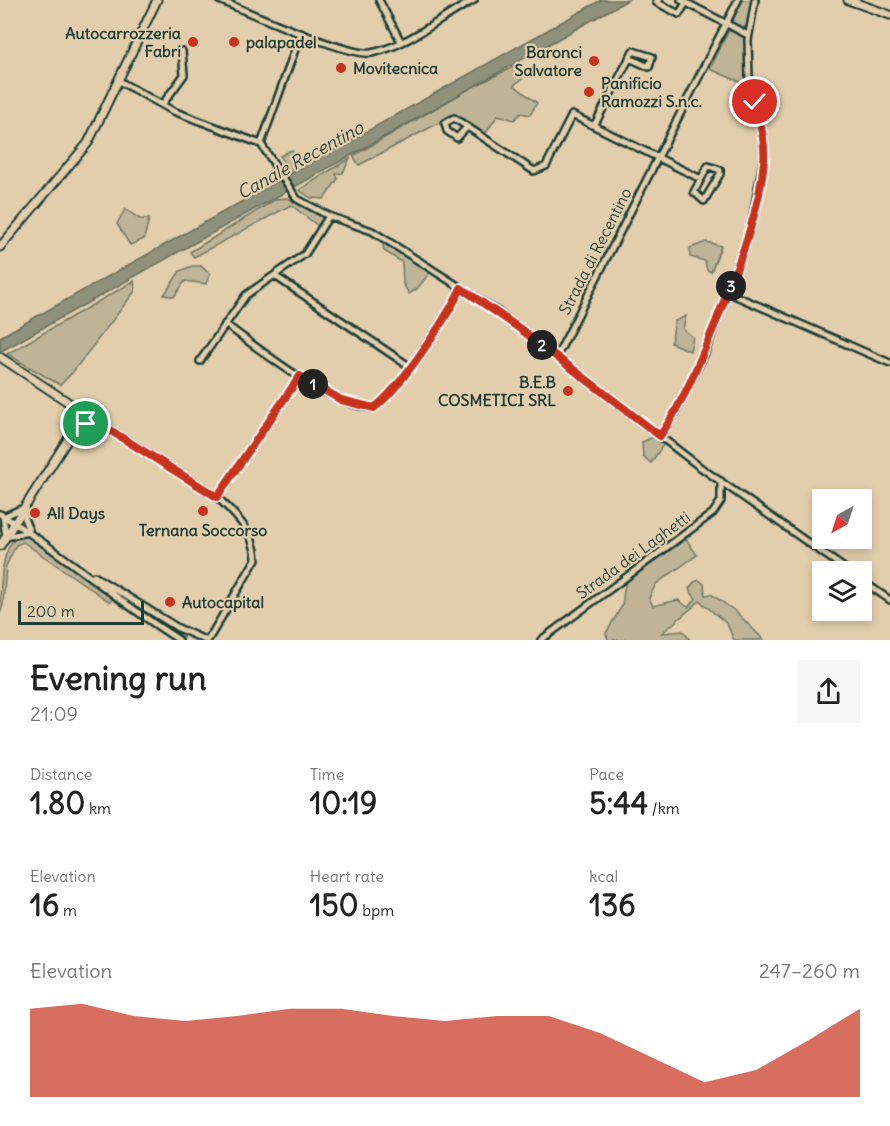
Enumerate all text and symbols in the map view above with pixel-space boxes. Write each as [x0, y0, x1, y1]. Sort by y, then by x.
place label: Autocarrozzeria Fabri [65, 23, 181, 61]
place label: palapadel [246, 32, 317, 53]
marker: Autocarrozzeria Fabri [186, 35, 200, 49]
marker: palapadel [227, 35, 241, 49]
place label: Baronci Salvatore [515, 42, 582, 80]
marker: Baronci Salvatore [587, 54, 601, 68]
place label: Movitecnica [353, 58, 438, 78]
marker: Movitecnica [334, 61, 348, 75]
place label: Panificio Ramozzi S.n.c. [601, 73, 702, 111]
pin [729, 76, 780, 127]
marker: Panificio Ramozzi S.n.c. [582, 85, 596, 99]
icon: check [738, 85, 771, 118]
water label: Canale Recentino [233, 115, 368, 204]
street label: Strada di Recentino [554, 184, 636, 318]
pin: 3 [716, 271, 746, 301]
text: 3 [726, 276, 736, 296]
pin: 2 [527, 330, 557, 360]
text: 2 [538, 335, 546, 355]
pin: 1 [298, 369, 328, 399]
place label: B.E.B COSMETICI SRL [438, 372, 557, 410]
text: 1 [310, 374, 316, 394]
marker: B.E.B COSMETICI SRL [561, 384, 575, 398]
pin [60, 398, 111, 449]
icon: arrive [69, 407, 102, 440]
north arrow [812, 489, 872, 549]
map controls [812, 489, 872, 621]
place label: All Days [47, 503, 105, 524]
marker: Ternana Soccorso [196, 504, 210, 518]
marker: All Days [28, 506, 42, 520]
street label: Strada dei Laghetti [572, 507, 694, 603]
place label: Ternana Soccorso [139, 520, 267, 540]
button: layers [812, 561, 872, 621]
place label: Autocapital [182, 592, 264, 613]
marker: Autocapital [163, 595, 177, 609]
scale bar [18, 598, 144, 626]
text: 200 m [27, 601, 75, 621]
text: Evening run [30, 657, 206, 699]
button: share [797, 660, 860, 723]
text: 21:09 [30, 701, 78, 726]
text: Distance [30, 764, 92, 784]
text: Time [310, 764, 344, 784]
text: Pace [589, 764, 624, 784]
text: 1.80 [30, 784, 85, 822]
text: 10:19 [310, 784, 377, 822]
text: 5:44 [589, 784, 648, 822]
text: km [85, 798, 111, 818]
text: /km [648, 798, 680, 818]
text: Elevation [30, 866, 96, 886]
text: Heart rate [310, 866, 384, 886]
text: kcal [589, 866, 618, 886]
text: 16 [30, 886, 59, 924]
text: 150 [310, 886, 359, 924]
text: 136 [589, 886, 636, 924]
text: m [59, 900, 77, 920]
text: bpm [359, 900, 394, 920]
text: Elevation [30, 958, 112, 983]
text: 247–260 m [759, 958, 860, 983]

